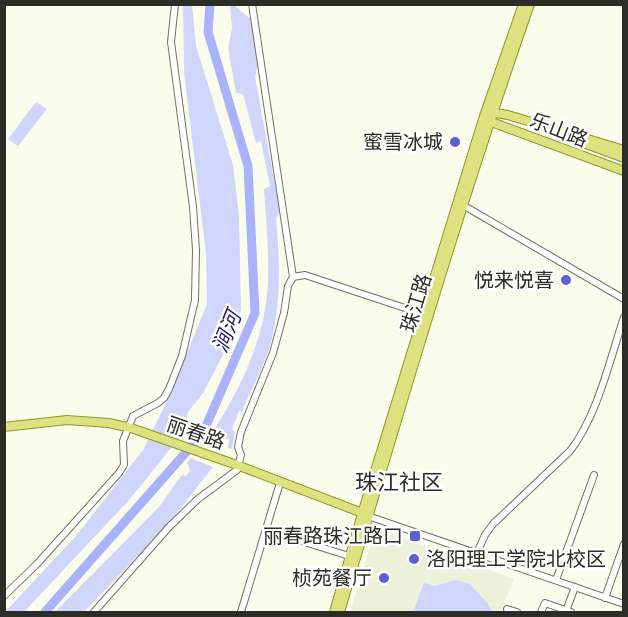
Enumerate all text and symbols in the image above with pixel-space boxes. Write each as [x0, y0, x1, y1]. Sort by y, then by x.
street label: 乐山路 [527, 107, 592, 151]
place label: 蜜雪冰城 [363, 129, 443, 153]
marker: 蜜雪冰城 [448, 135, 462, 149]
place label: 悦来悦喜 [474, 267, 554, 291]
street label: 珠江路 [395, 271, 435, 335]
marker: 悦来悦喜 [559, 273, 573, 287]
water label: 涧河 [206, 304, 247, 356]
street label: 丽春路 [164, 411, 229, 453]
district label: 珠江社区 [355, 468, 443, 494]
place label: 丽春路珠江路口 [263, 523, 403, 547]
marker: 丽春路珠江路口 [408, 529, 422, 543]
place label: 洛阳理工学院北校区 [426, 546, 606, 570]
marker: 洛阳理工学院北校区 [407, 552, 421, 566]
place label: 桢苑餐厅 [292, 565, 372, 589]
marker: 桢苑餐厅 [377, 571, 391, 585]

